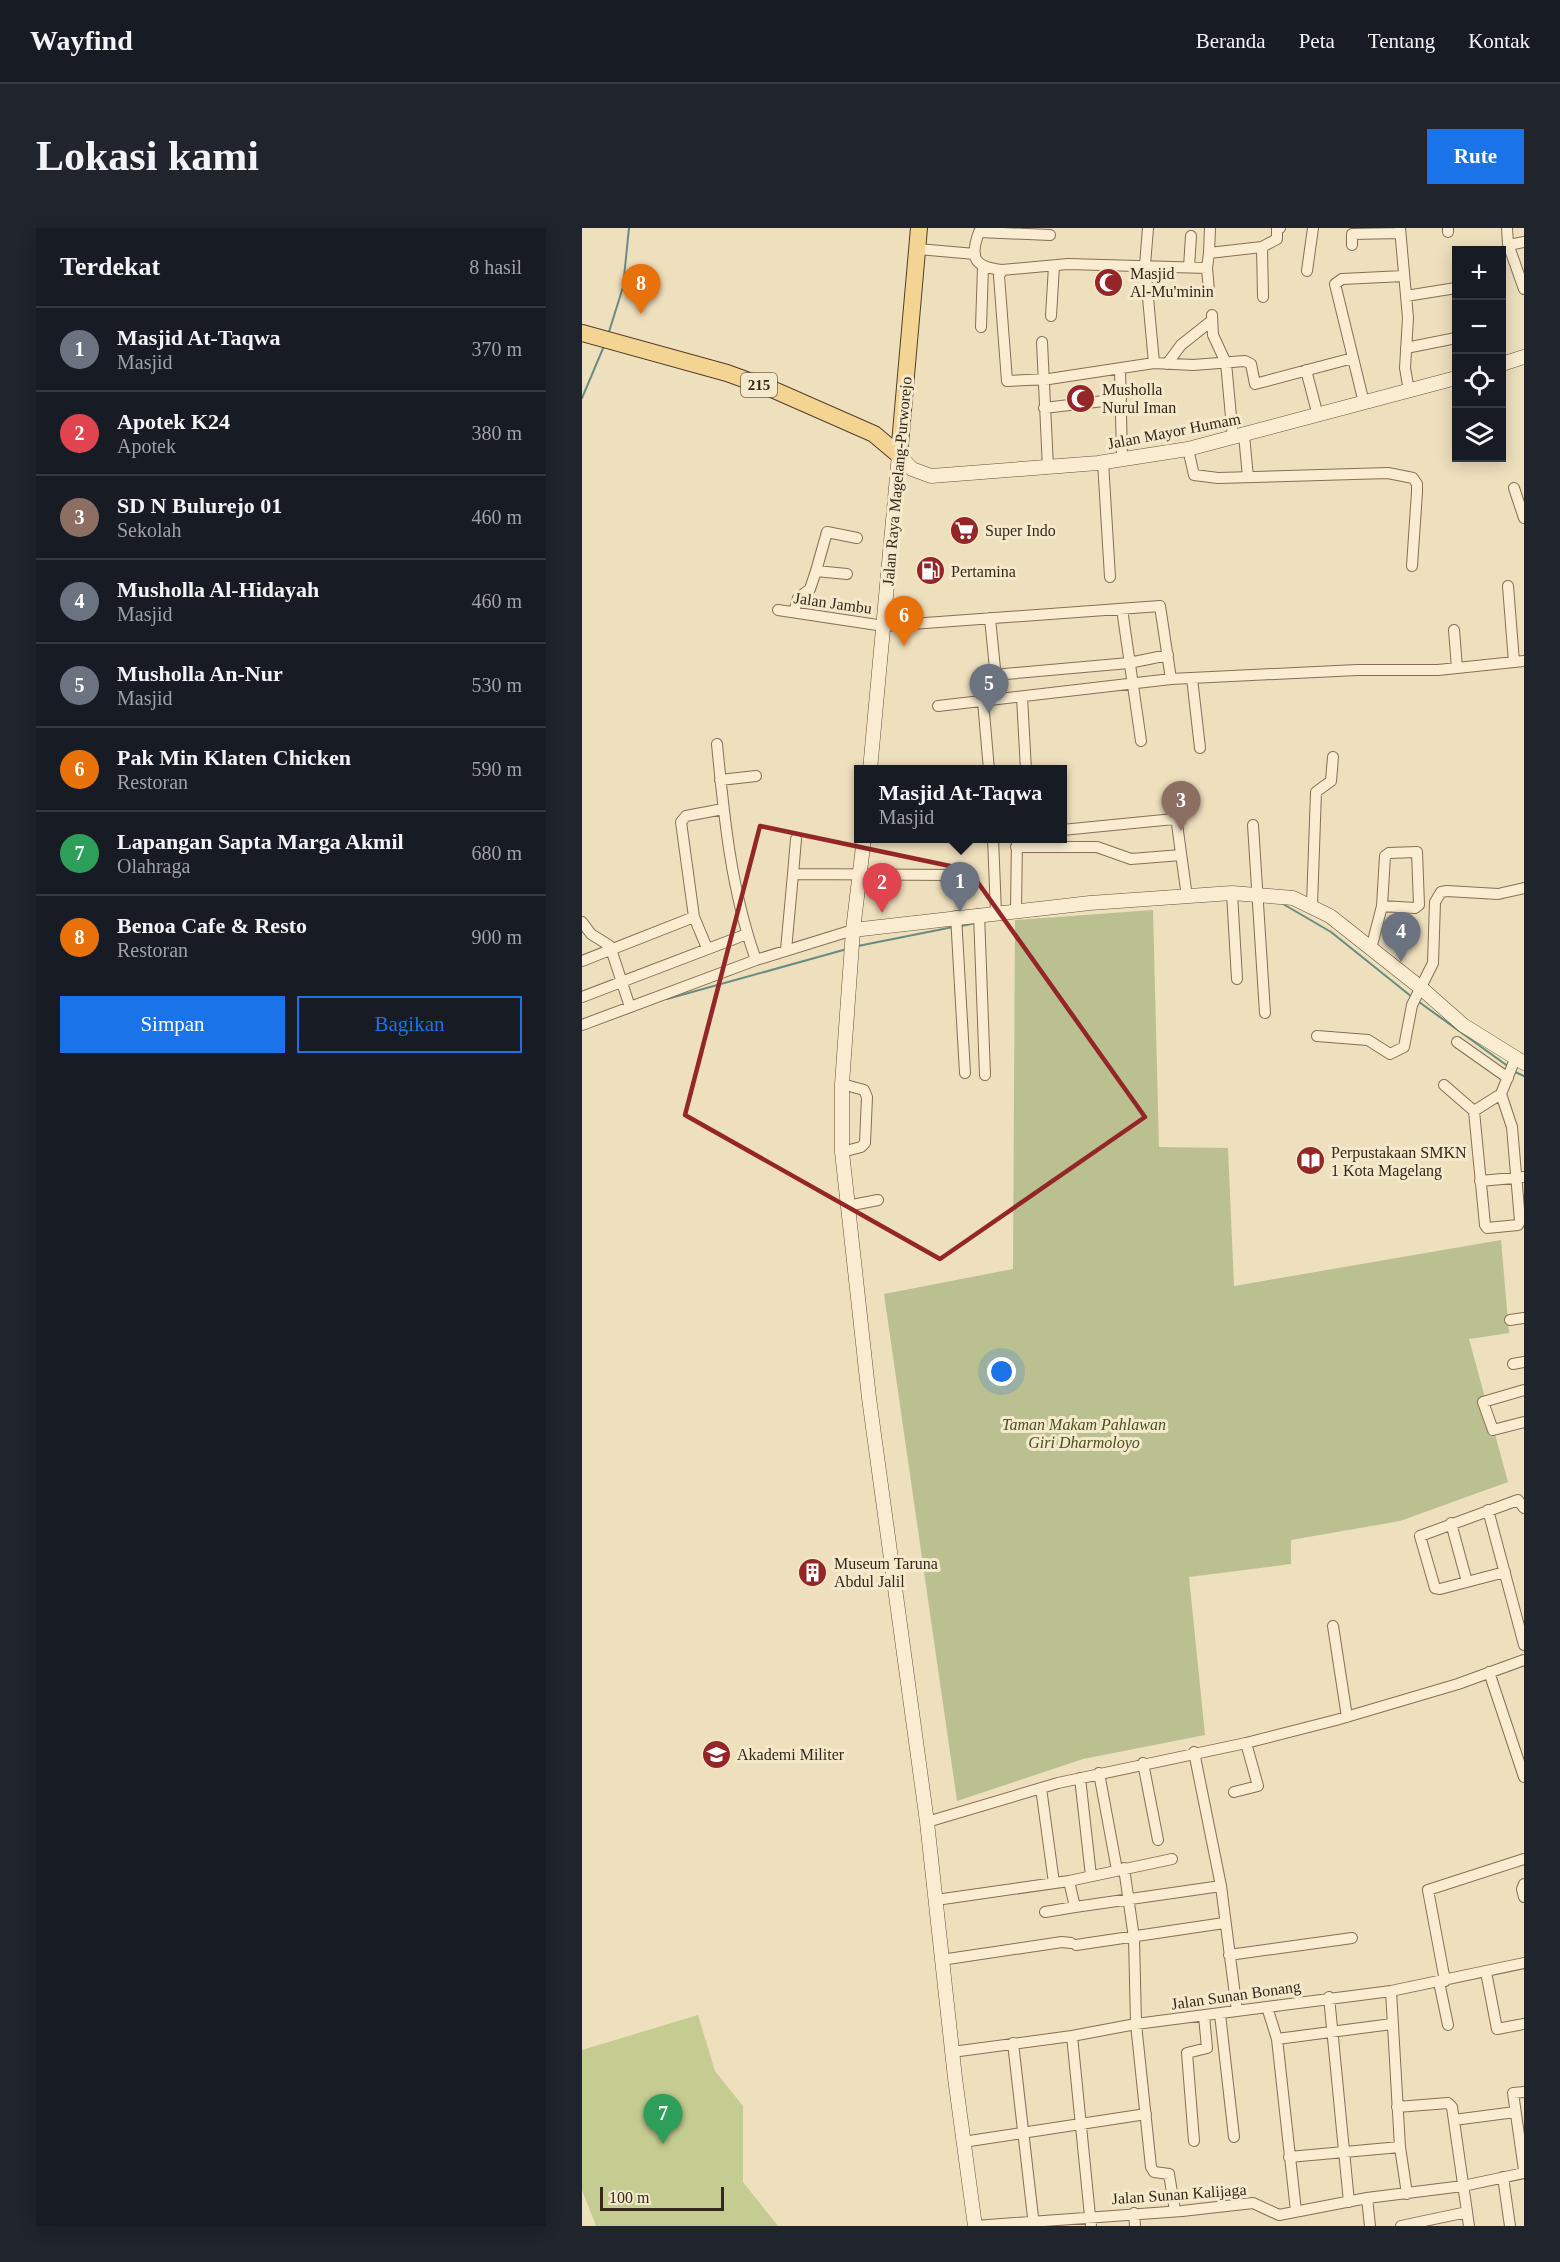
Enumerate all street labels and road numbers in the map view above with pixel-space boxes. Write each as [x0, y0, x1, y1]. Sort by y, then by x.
road number: 215 [741, 373, 777, 397]
street label: Jalan Raya Magelang-Purworejo [879, 376, 916, 586]
street label: Jalan Mayor Humam [1106, 410, 1243, 453]
street label: Jalan Jambu [793, 589, 873, 617]
street label: Jalan Sunan Bonang [1170, 1977, 1302, 2013]
street label: Jalan Sunan Kalijaga [1111, 2181, 1247, 2208]

